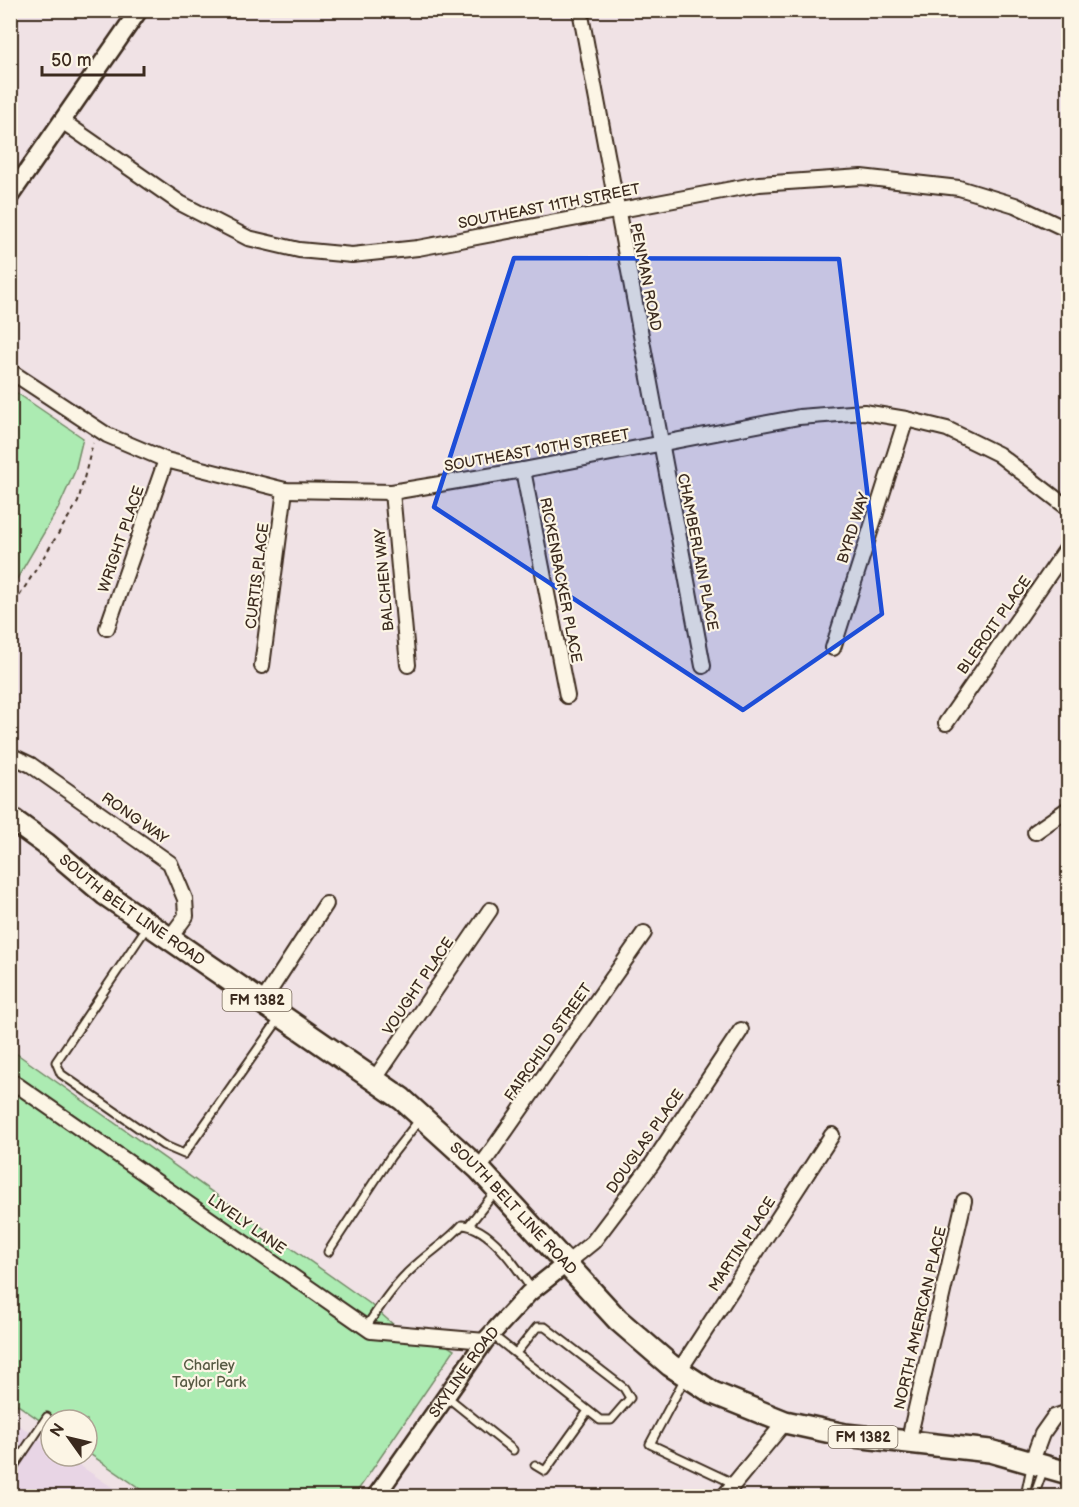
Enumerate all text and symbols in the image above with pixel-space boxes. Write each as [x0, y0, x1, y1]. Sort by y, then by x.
scale bar [42, 39, 144, 77]
text: 50 m [51, 50, 92, 71]
street label: SOUTHEAST 11TH STREET [456, 180, 642, 233]
street label: PENMAN ROAD [626, 221, 665, 333]
street label: SOUTHEAST 10TH STREET [443, 425, 631, 476]
street label: CHAMBERLAIN PLACE [673, 472, 722, 632]
street label: WRIGHT PLACE [94, 483, 149, 595]
street label: BYRD WAY [833, 490, 874, 566]
street label: RICKENBACKER PLACE [535, 496, 586, 665]
street label: CURTIS PLACE [242, 522, 273, 630]
street label: BALCHEN WAY [371, 528, 398, 632]
street label: BLEROIT PLACE [953, 572, 1036, 678]
street label: RONG WAY [98, 789, 172, 848]
street label: SOUTH BELT LINE ROAD [55, 850, 208, 970]
street label: VOUGHT PLACE [379, 934, 458, 1039]
street label: FAIRCHILD STREET [501, 980, 596, 1105]
road number: FM 1382 [222, 989, 292, 1011]
street label: DOUGLAS PLACE [602, 1085, 688, 1197]
street label: SOUTH BELT LINE ROAD [446, 1138, 581, 1279]
street label: LIVELY LANE [204, 1190, 290, 1258]
street label: MARTIN PLACE [705, 1193, 780, 1295]
street label: NORTH AMERICAN PLACE [890, 1225, 951, 1411]
street label: SKYLINE ROAD [425, 1323, 504, 1422]
park label: Charley Taylor Park [172, 1356, 247, 1392]
north arrow [39, 1408, 99, 1468]
text: N [47, 1420, 69, 1441]
road number: FM 1382 [828, 1426, 898, 1448]

